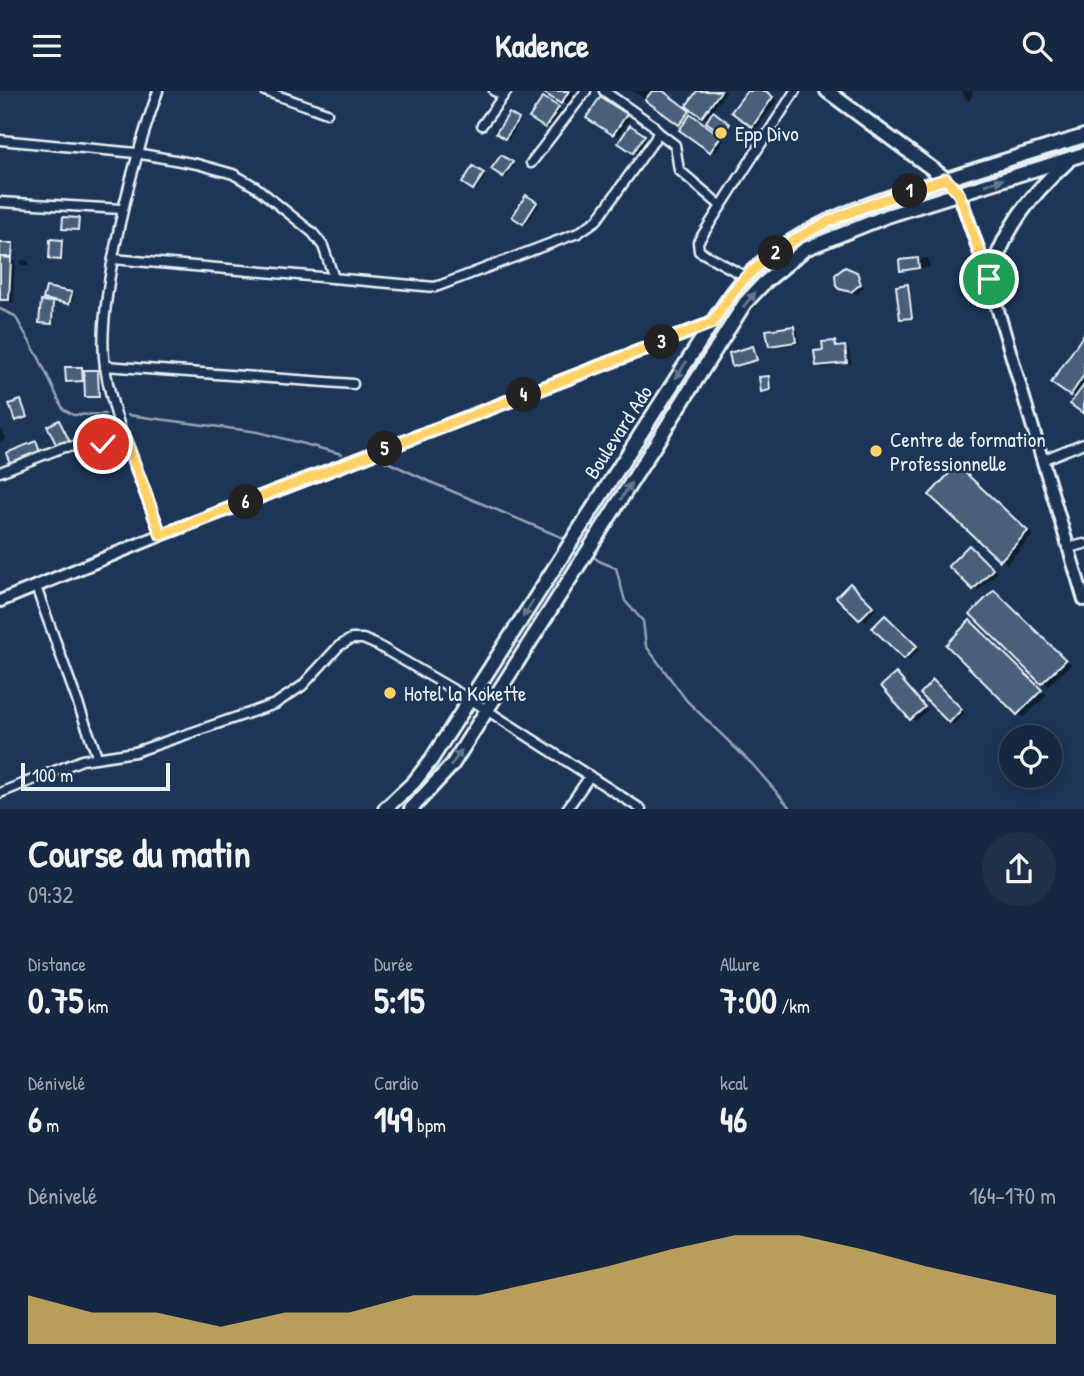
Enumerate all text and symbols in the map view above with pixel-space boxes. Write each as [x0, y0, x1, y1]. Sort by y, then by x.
text: Kadence [495, 24, 589, 67]
icon: menu [28, 27, 66, 65]
icon: search [1018, 27, 1056, 65]
place label: Epp Divo [735, 119, 799, 148]
marker: Epp Divo [713, 125, 729, 141]
pin: 1 [892, 173, 928, 209]
text: 1 [906, 177, 913, 203]
one-way arrow [984, 177, 1005, 187]
pin: 2 [758, 235, 794, 271]
text: 2 [771, 239, 780, 265]
pin [959, 249, 1019, 309]
icon: arrive [970, 260, 1008, 298]
one-way arrow [742, 291, 757, 309]
pin: 3 [644, 324, 680, 359]
text: 3 [657, 328, 666, 354]
one-way arrow [675, 360, 688, 379]
pin: 4 [506, 377, 542, 413]
street label: Boulevard Ado [577, 380, 659, 484]
text: 4 [520, 381, 527, 407]
pin [73, 414, 133, 474]
icon: check [84, 425, 122, 463]
place label: Centre de formation Professionnelle [890, 425, 1046, 478]
pin: 5 [368, 431, 402, 467]
text: 5 [380, 435, 389, 461]
marker: Centre de formation Professionnelle [868, 443, 884, 459]
one-way arrow [620, 481, 633, 500]
pin: 6 [229, 485, 264, 519]
text: 6 [242, 488, 249, 514]
one-way arrow [522, 599, 535, 618]
place label: Hotel la Kokette [404, 679, 526, 708]
marker: Hotel la Kokette [382, 685, 398, 701]
map controls [999, 725, 1062, 788]
button: locate [999, 725, 1062, 788]
one-way arrow [449, 749, 463, 767]
scale bar [21, 760, 170, 792]
text: 100 m [32, 762, 73, 788]
text: Course du matin [28, 827, 251, 879]
button: share [982, 832, 1056, 906]
text: 09:32 [28, 879, 73, 910]
text: Distance [28, 951, 86, 977]
text: Durée [374, 951, 413, 977]
text: Allure [720, 951, 760, 977]
text: 0.75 [28, 977, 83, 1024]
text: 5:15 [374, 977, 424, 1024]
text: 7:00 [720, 977, 777, 1024]
text: km [83, 993, 109, 1019]
text: /km [777, 993, 810, 1019]
text: Dénivelé [28, 1070, 85, 1096]
text: Cardio [374, 1070, 419, 1096]
text: kcal [720, 1070, 748, 1096]
text: 6 [28, 1096, 42, 1143]
text: 149 [374, 1096, 413, 1143]
text: 46 [720, 1096, 747, 1143]
text: m [42, 1112, 59, 1138]
text: bpm [413, 1112, 446, 1138]
text: Dénivelé [28, 1180, 97, 1211]
text: 164–170 m [969, 1180, 1056, 1211]

